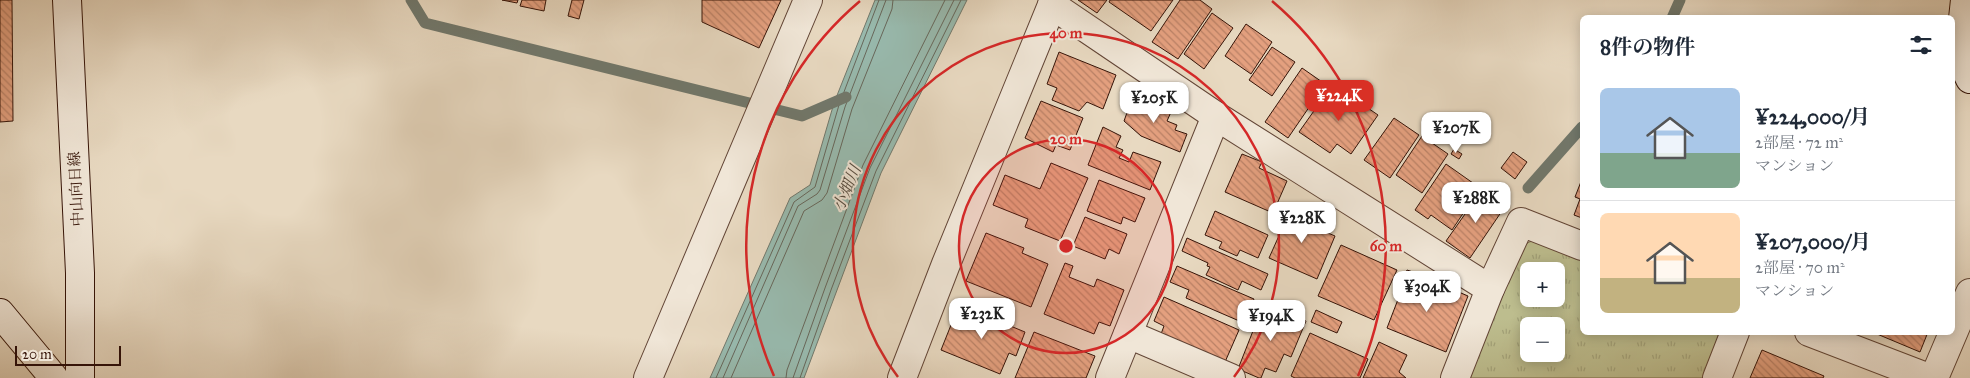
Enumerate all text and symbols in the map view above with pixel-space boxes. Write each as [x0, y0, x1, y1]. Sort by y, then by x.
text: 40 m [1050, 24, 1083, 43]
icon: filters [1907, 31, 1935, 59]
text: 8件の物件 [1600, 34, 1695, 60]
pin: ¥224K [1304, 80, 1374, 122]
pin: ¥205K [1119, 82, 1189, 124]
text: ¥224K [1316, 86, 1362, 105]
text: ¥205K [1131, 88, 1177, 107]
text: ¥224,000/月 [1755, 104, 1870, 130]
icon: home [1640, 108, 1700, 168]
pin: ¥207K [1421, 112, 1491, 154]
text: ¥207K [1432, 118, 1480, 137]
text: 20 m [1050, 130, 1082, 148]
text: 2部屋 · 72 m² [1755, 133, 1843, 152]
street label: 中山向日線 [65, 151, 87, 227]
text: マンション [1755, 156, 1834, 175]
water label: 小畑川 [828, 161, 865, 214]
pin: ¥288K [1441, 182, 1511, 224]
text: ¥288K [1453, 188, 1499, 207]
pin: ¥228K [1267, 202, 1337, 244]
text: ¥228K [1279, 208, 1325, 227]
text: ¥207,000/月 [1755, 229, 1871, 255]
icon: home [1640, 233, 1700, 293]
centre of rings [1057, 237, 1075, 255]
text: 60 m [1370, 237, 1403, 255]
text: 2部屋 · 70 m² [1755, 258, 1845, 277]
map controls [1520, 262, 1565, 362]
button: + [1520, 262, 1565, 307]
pin: ¥304K [1392, 270, 1462, 313]
text: ¥304K [1404, 277, 1450, 296]
text: マンション [1755, 281, 1834, 300]
pin: ¥232K [947, 298, 1017, 340]
pin: ¥194K [1236, 300, 1306, 342]
text: ¥232K [960, 304, 1004, 323]
text: ¥194K [1248, 306, 1294, 325]
button: − [1520, 317, 1565, 362]
scale bar [15, 343, 121, 366]
text: 20 m [22, 346, 52, 363]

